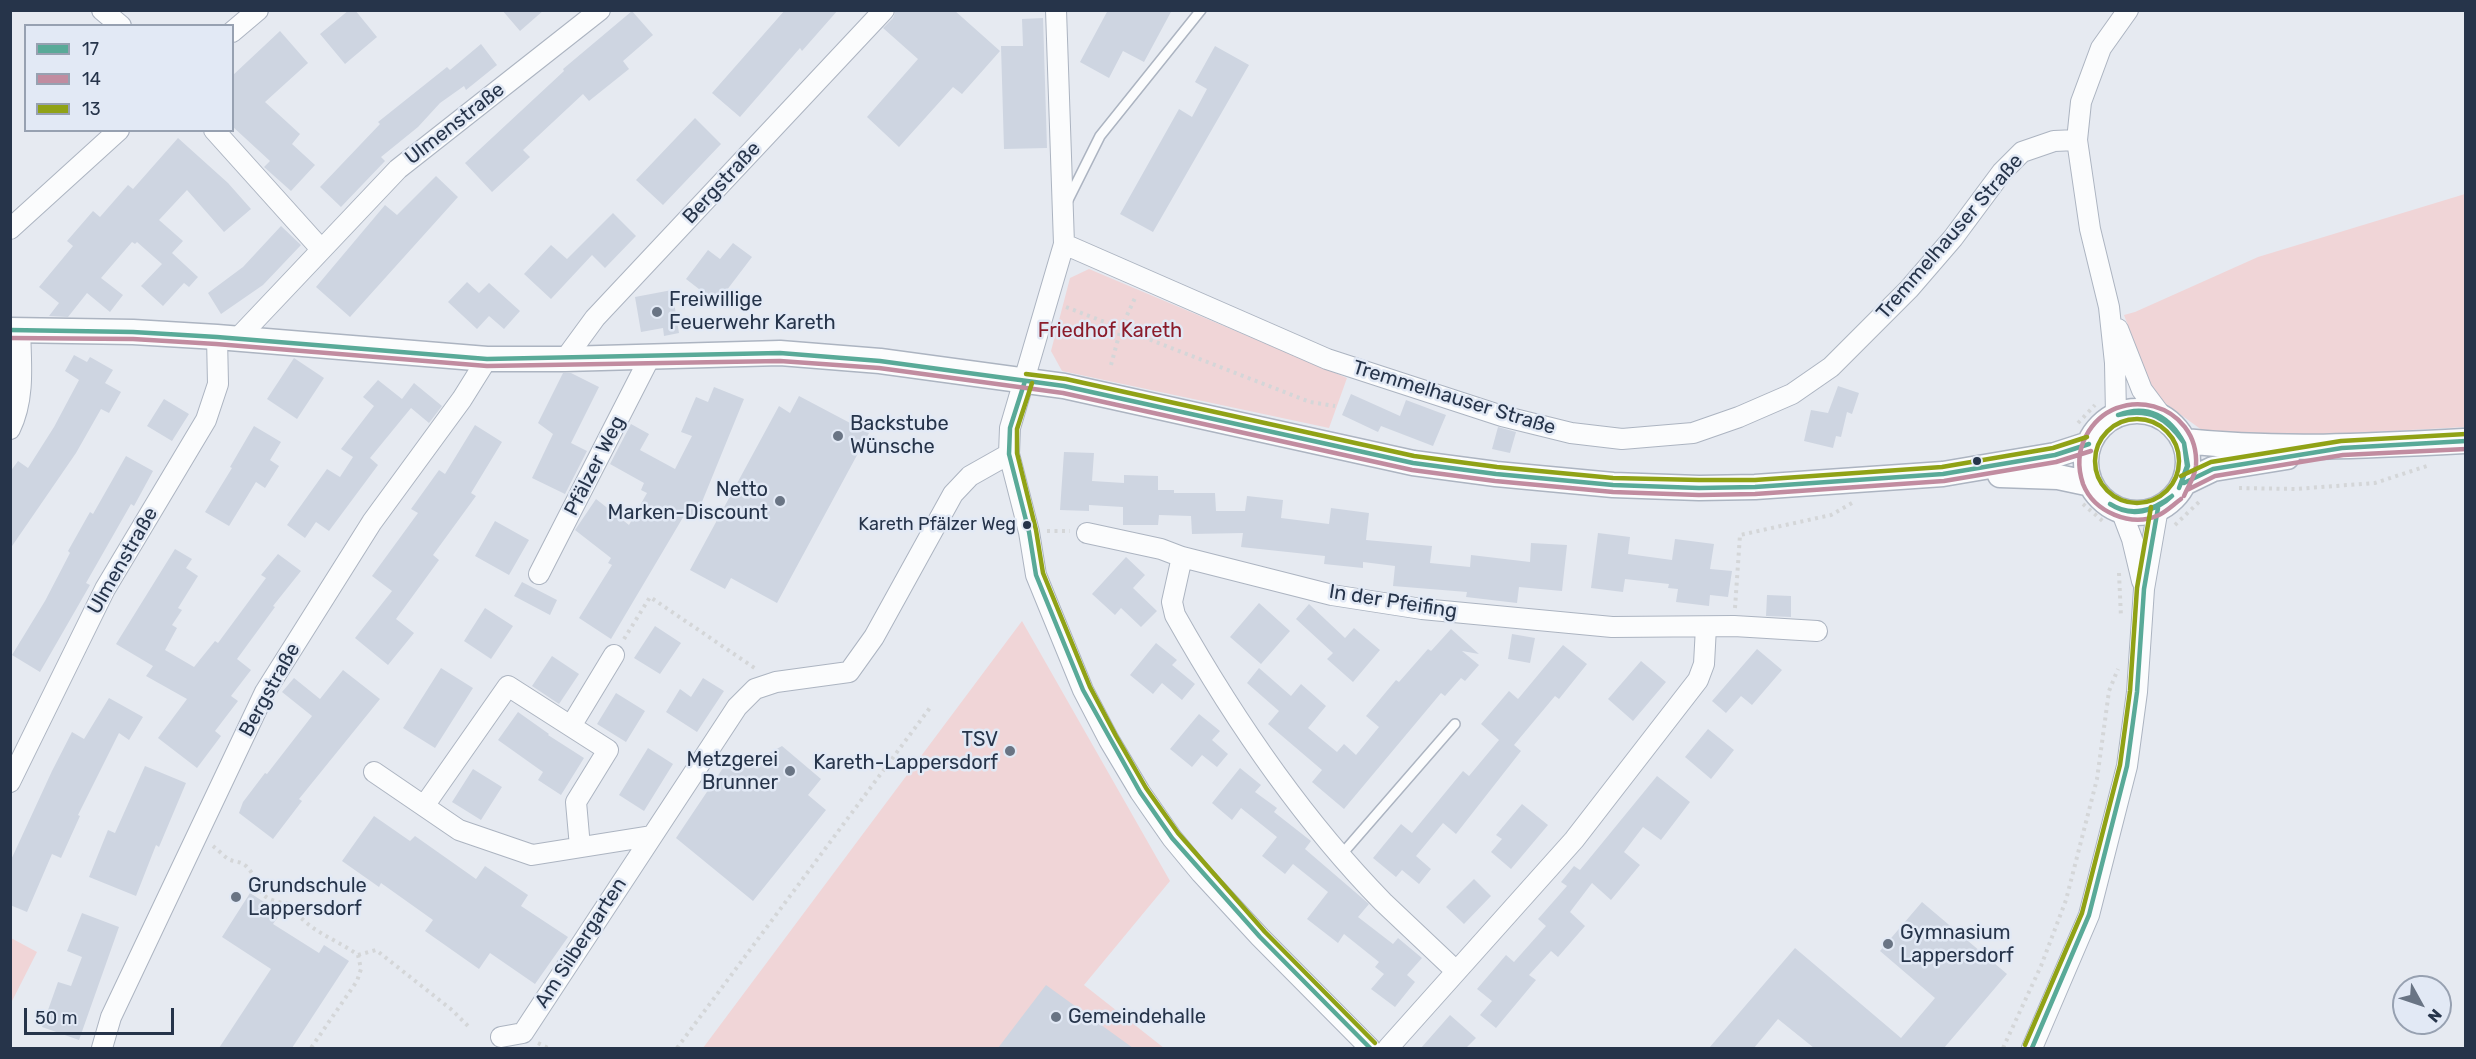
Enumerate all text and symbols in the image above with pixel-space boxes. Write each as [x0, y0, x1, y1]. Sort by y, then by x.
legend [24, 24, 234, 132]
text: 17 [82, 38, 99, 60]
text: 14 [82, 68, 101, 90]
street label: Ulmenstraße [401, 78, 509, 170]
text: 13 [82, 98, 101, 120]
street label: Bergstraße [678, 137, 766, 229]
street label: Tremmelhauser Straße [1872, 149, 2028, 325]
place label: Freiwillige Feuerwehr Kareth [669, 288, 836, 335]
marker: Freiwillige Feuerwehr Kareth [650, 305, 664, 319]
park label: Friedhof Kareth [1038, 319, 1182, 343]
street label: Tremmelhauser Straße [1350, 356, 1558, 440]
street label: Pfälzer Weg [560, 412, 630, 520]
place label: Backstube Wünsche [850, 412, 949, 459]
marker: Backstube Wünsche [831, 429, 845, 443]
unlabelled marker [1971, 455, 1983, 467]
place label: Netto Marken-Discount [608, 478, 768, 525]
marker: Netto Marken-Discount [773, 494, 787, 508]
street label: Ulmenstraße [83, 503, 163, 619]
place label: Kareth Pfälzer Weg [858, 514, 1016, 536]
marker: Kareth Pfälzer Weg [1021, 519, 1033, 531]
street label: In der Pfeifing [1327, 580, 1459, 624]
street label: Bergstraße [234, 639, 306, 741]
place label: TSV Kareth-Lappersdorf [813, 728, 998, 775]
marker: TSV Kareth-Lappersdorf [1003, 744, 1017, 758]
place label: Metzgerei Brunner [687, 748, 778, 795]
marker: Metzgerei Brunner [783, 764, 797, 778]
street label: Am Silbergarten [530, 873, 632, 1013]
place label: Grundschule Lappersdorf [248, 874, 367, 921]
marker: Grundschule Lappersdorf [229, 890, 243, 904]
place label: Gymnasium Lappersdorf [1900, 921, 2014, 968]
marker: Gymnasium Lappersdorf [1881, 937, 1895, 951]
north arrow [2392, 975, 2452, 1035]
scale bar [27, 996, 177, 1034]
place label: Gemeindehalle [1068, 1005, 1206, 1029]
text: N [2424, 1005, 2446, 1026]
text: 50 m [35, 1007, 78, 1029]
marker: Gemeindehalle [1049, 1010, 1063, 1024]

